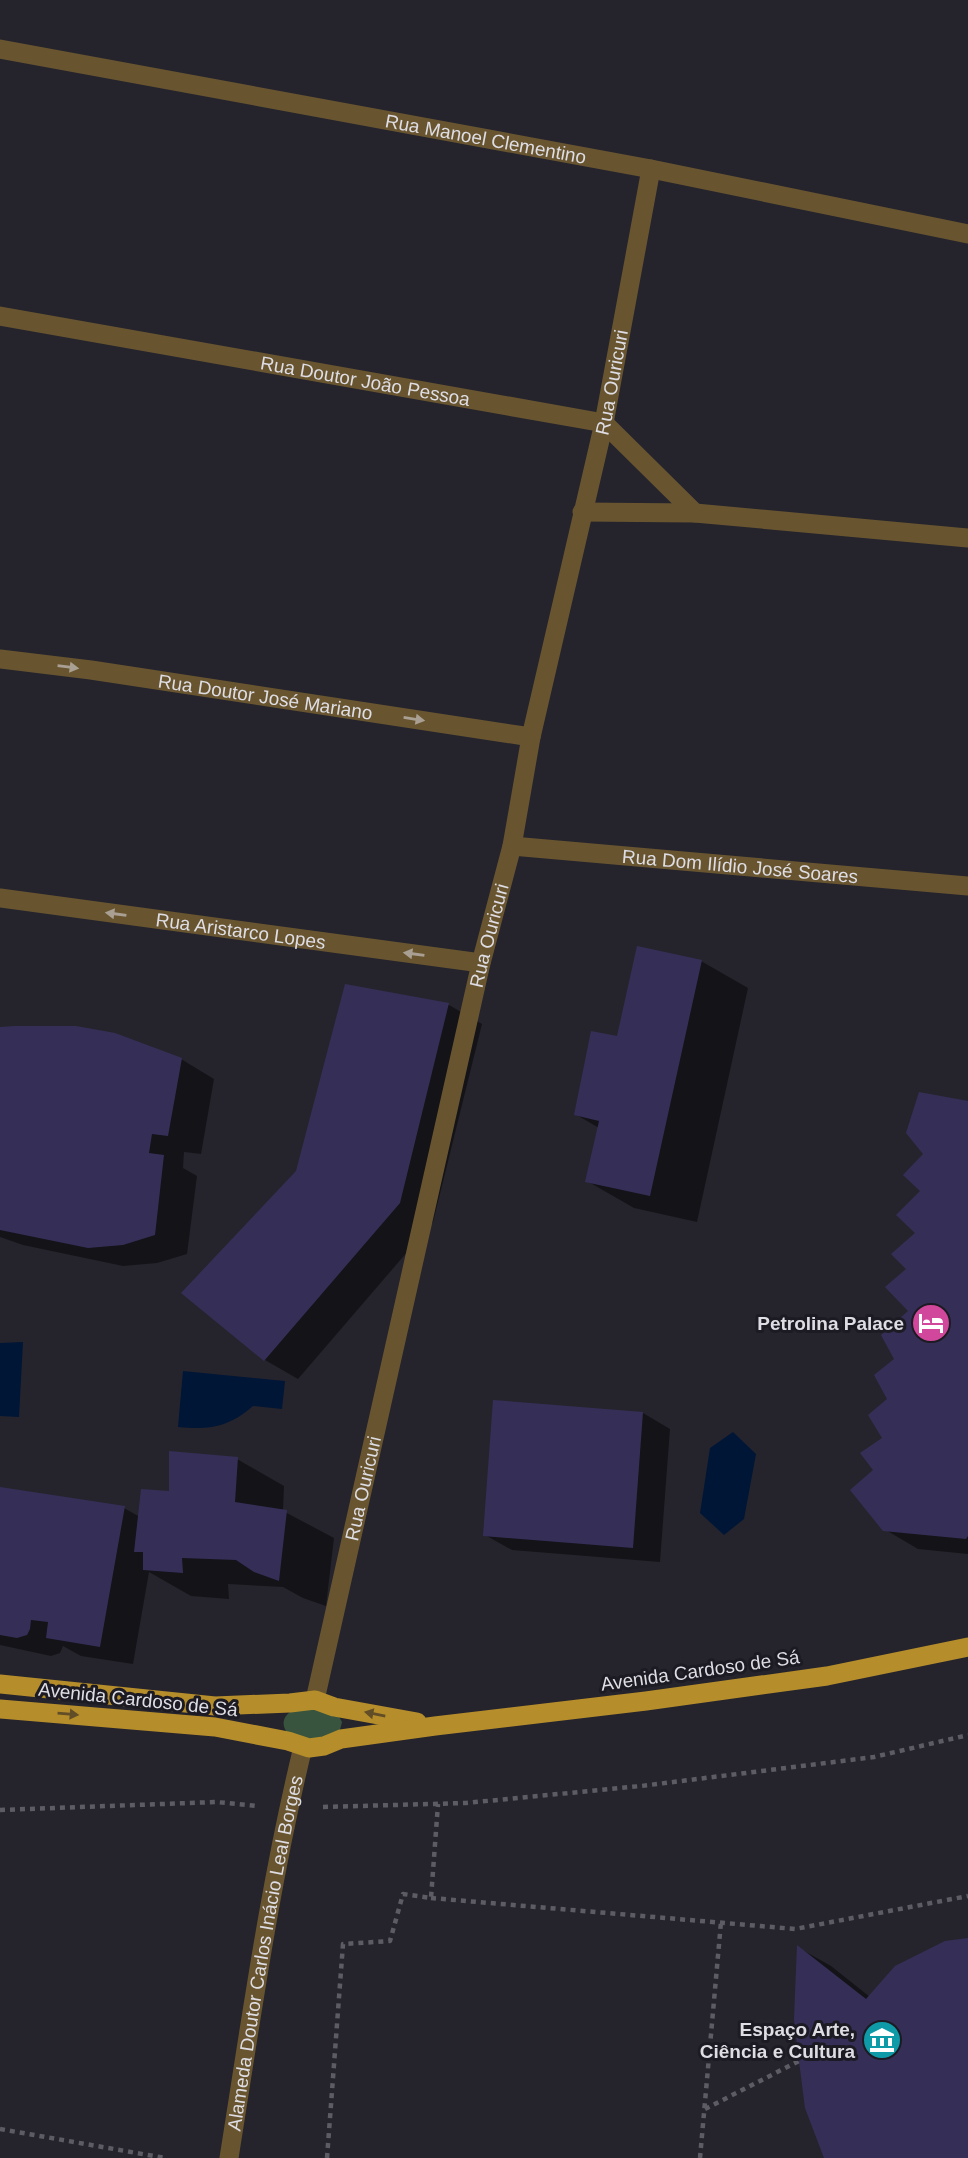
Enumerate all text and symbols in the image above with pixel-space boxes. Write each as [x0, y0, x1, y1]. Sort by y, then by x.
street label: Rua Manoel Clementino [383, 110, 588, 168]
street label: Rua Ouricuri [592, 328, 632, 437]
street label: Rua Doutor João Pessoa [259, 352, 472, 410]
one-way arrow [57, 662, 79, 673]
street label: Rua Doutor José Mariano [157, 670, 374, 724]
one-way arrow [403, 714, 425, 725]
street label: Rua Dom Ilídio José Soares [621, 846, 859, 887]
street label: Rua Ouricuri [466, 881, 513, 990]
one-way arrow [104, 908, 126, 919]
street label: Rua Aristarco Lopes [154, 909, 327, 953]
one-way arrow [403, 949, 425, 960]
hotel icon: Petrolina Palace [910, 1302, 952, 1344]
place label: Petrolina Palace [757, 1313, 904, 1334]
street label: Rua Ouricuri [341, 1434, 385, 1543]
street label: Avenida Cardoso de Sá [599, 1646, 801, 1695]
street label: Avenida Cardoso de Sá [37, 1679, 239, 1720]
one-way arrow [57, 1709, 79, 1720]
one-way arrow [364, 1709, 386, 1720]
street label: Alameda Doutor Carlos Inácio Leal Borges [223, 1773, 307, 2132]
place label: Espaço Arte, Ciência e Cultura [700, 2019, 855, 2062]
museum icon: Espaço Arte, Ciência e Cultura [861, 2019, 903, 2061]

